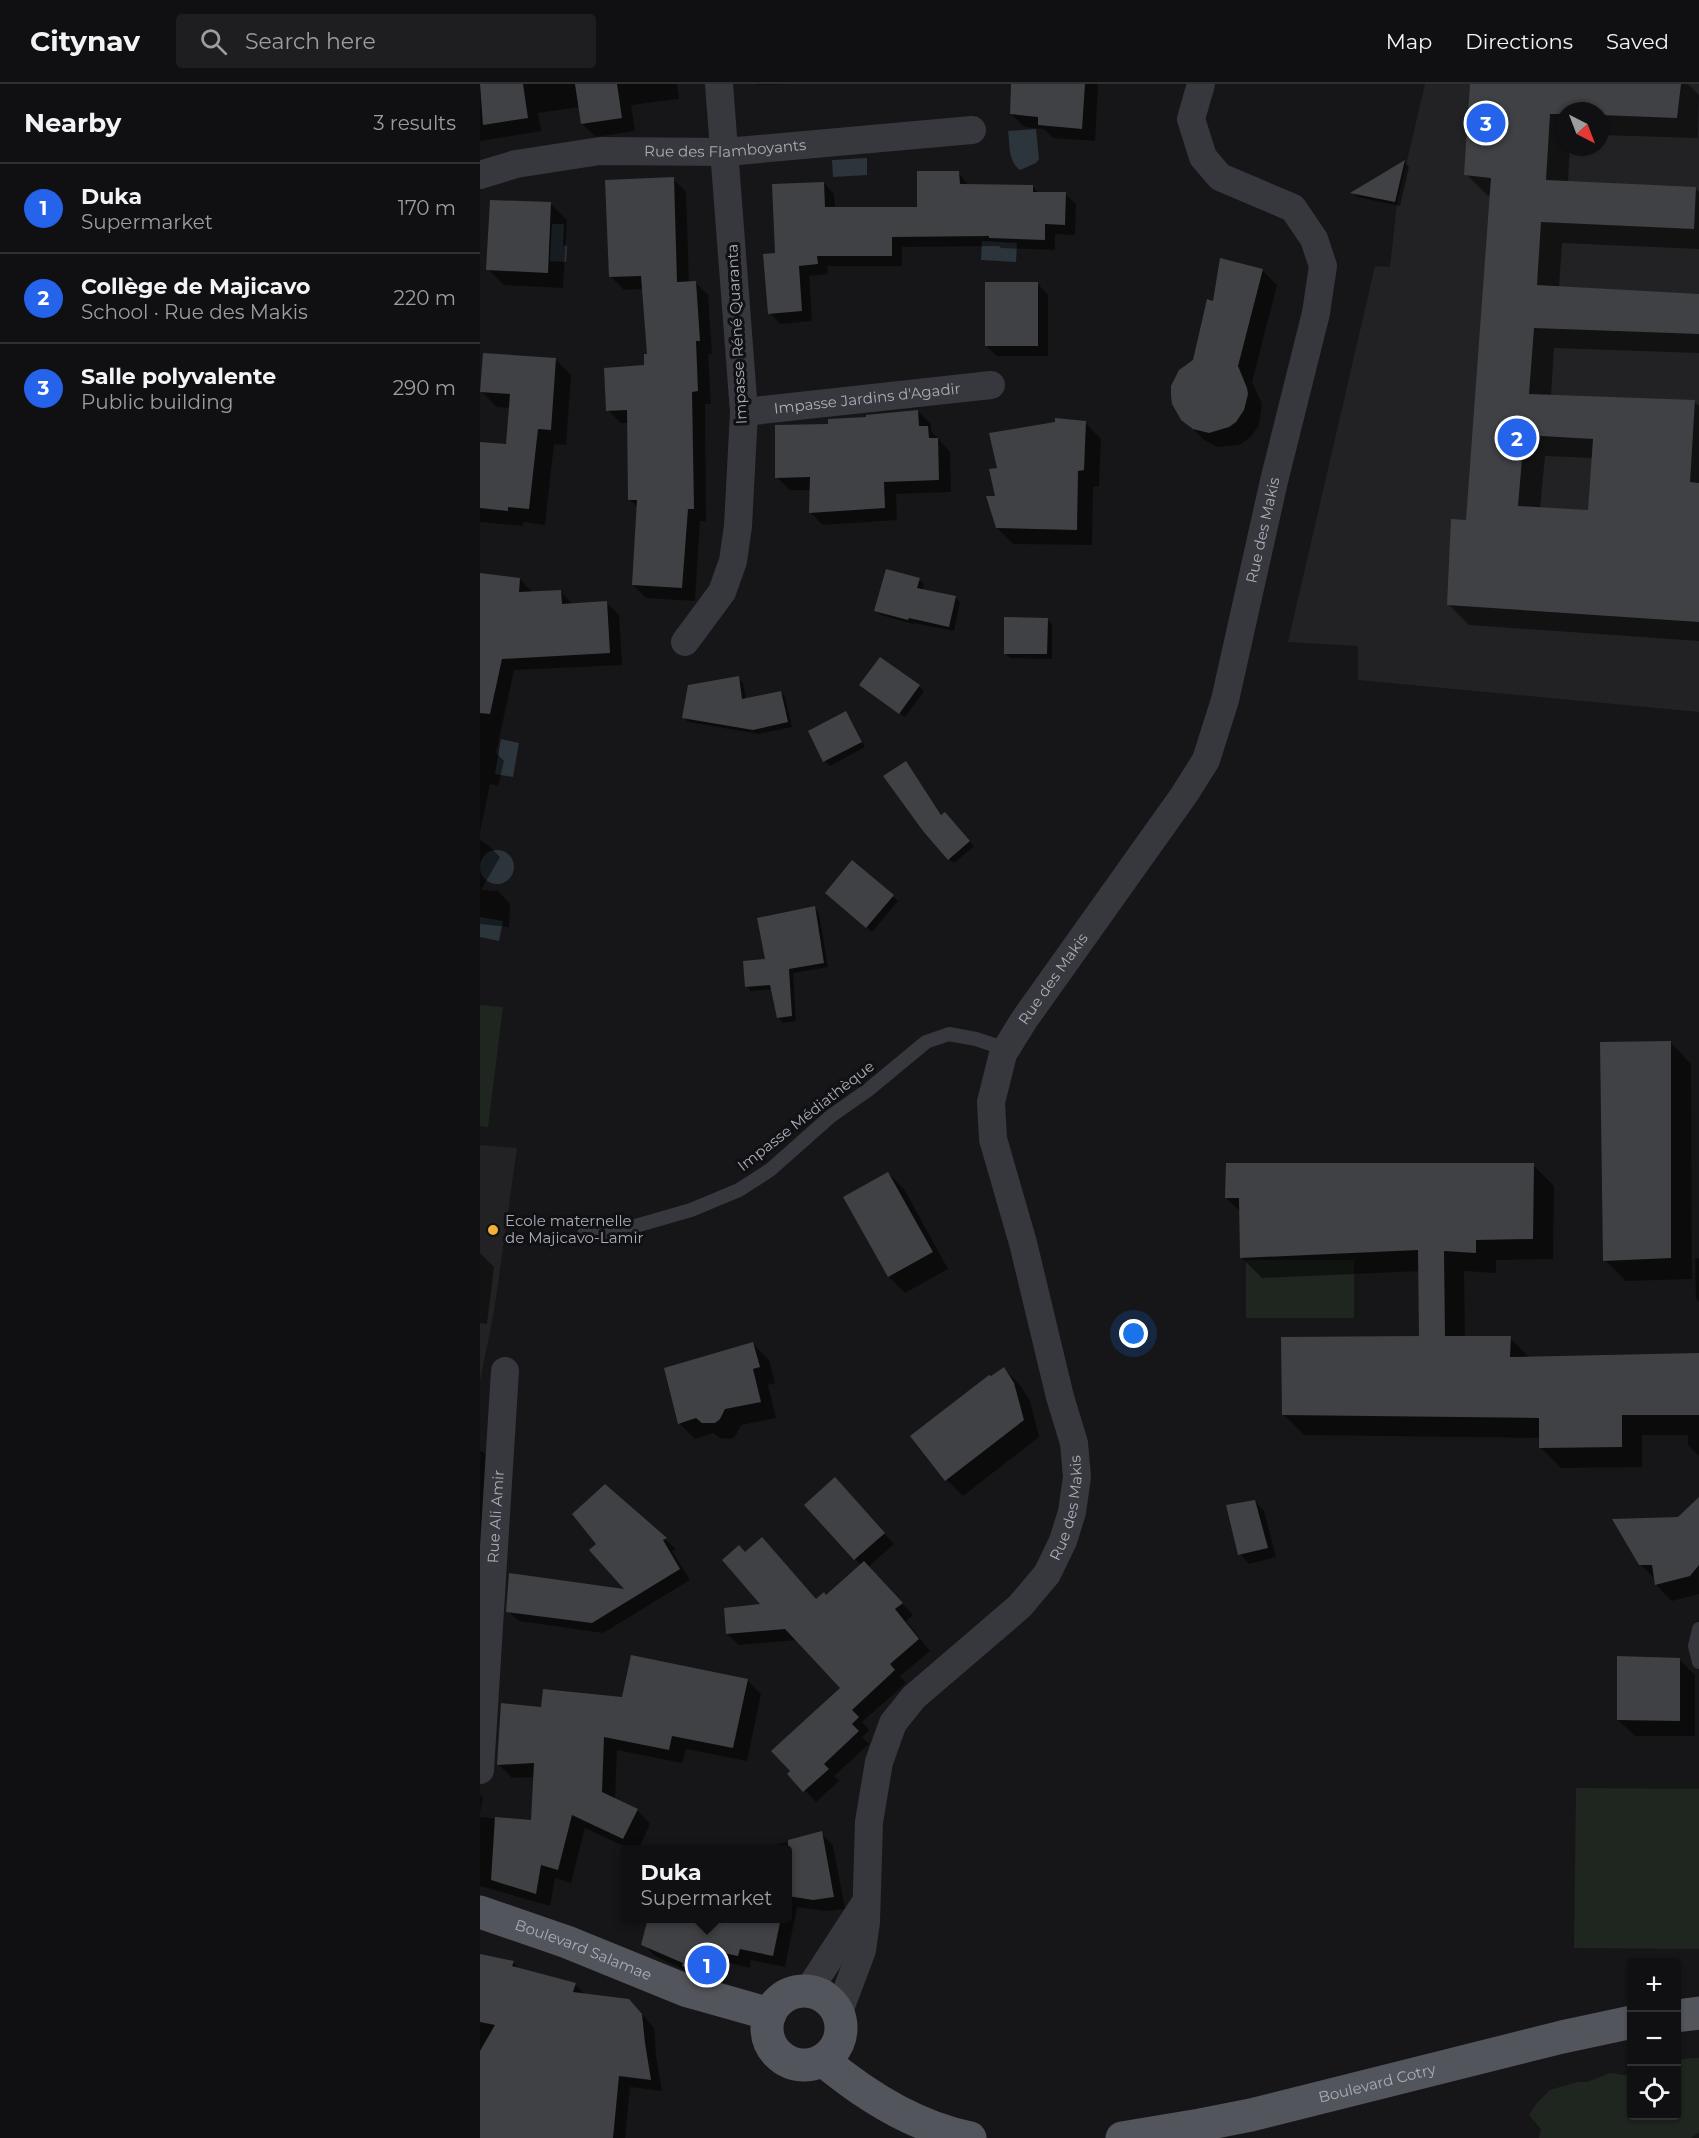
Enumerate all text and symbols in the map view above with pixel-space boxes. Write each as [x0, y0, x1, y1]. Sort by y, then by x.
search box [176, 14, 596, 68]
text: Citynav [30, 24, 140, 58]
icon: search [197, 25, 230, 58]
text: Search here [245, 28, 376, 55]
text: Map [1386, 29, 1432, 54]
text: Directions [1465, 29, 1573, 54]
text: Saved [1606, 29, 1669, 54]
pin: 3 [1466, 100, 1506, 146]
north arrow [1555, 102, 1609, 156]
text: Nearby [24, 107, 121, 139]
text: 3 results [373, 111, 456, 135]
street label: Rue des Flamboyants [644, 135, 807, 161]
text: Duka [81, 183, 142, 210]
text: 1 [40, 196, 47, 220]
text: 170 m [398, 196, 456, 220]
text: Supermarket [81, 210, 213, 234]
street label: Impasse Réné Quaranta [722, 243, 751, 425]
text: Collège de Majicavo [81, 273, 310, 300]
text: 2 [38, 286, 49, 310]
text: 220 m [394, 286, 456, 310]
text: School · Rue des Makis [81, 300, 308, 324]
text: Salle polyvalente [81, 363, 276, 390]
text: 3 [38, 376, 49, 400]
text: 290 m [393, 376, 456, 400]
street label: Impasse Jardins d'Agadir [773, 378, 961, 418]
text: Public building [81, 390, 234, 414]
pin: 2 [1498, 416, 1536, 460]
street label: Rue des Makis [1241, 475, 1284, 585]
street label: Rue des Makis [1014, 929, 1092, 1028]
street label: Impasse Médiathèque [734, 1056, 878, 1175]
place label: Ecole maternelle de Majicavo-Lamir [505, 1211, 643, 1247]
marker: Ecole maternelle de Majicavo-Lamir [486, 1223, 500, 1237]
your location [1119, 1319, 1148, 1348]
street label: Rue des Makis [1045, 1455, 1086, 1563]
street label: Rue Ali Amir [483, 1469, 508, 1564]
popup [621, 1845, 792, 1923]
text: Duka [641, 1859, 702, 1886]
text: Supermarket [641, 1886, 772, 1910]
street label: Boulevard Salamae [512, 1915, 655, 1984]
pin: 1 [688, 1942, 726, 1988]
map controls [1627, 1958, 1681, 2120]
button: + [1627, 1958, 1681, 2012]
button: − [1627, 2012, 1681, 2066]
street label: Boulevard Cotry [1316, 2059, 1438, 2107]
button: locate [1627, 2066, 1681, 2120]

